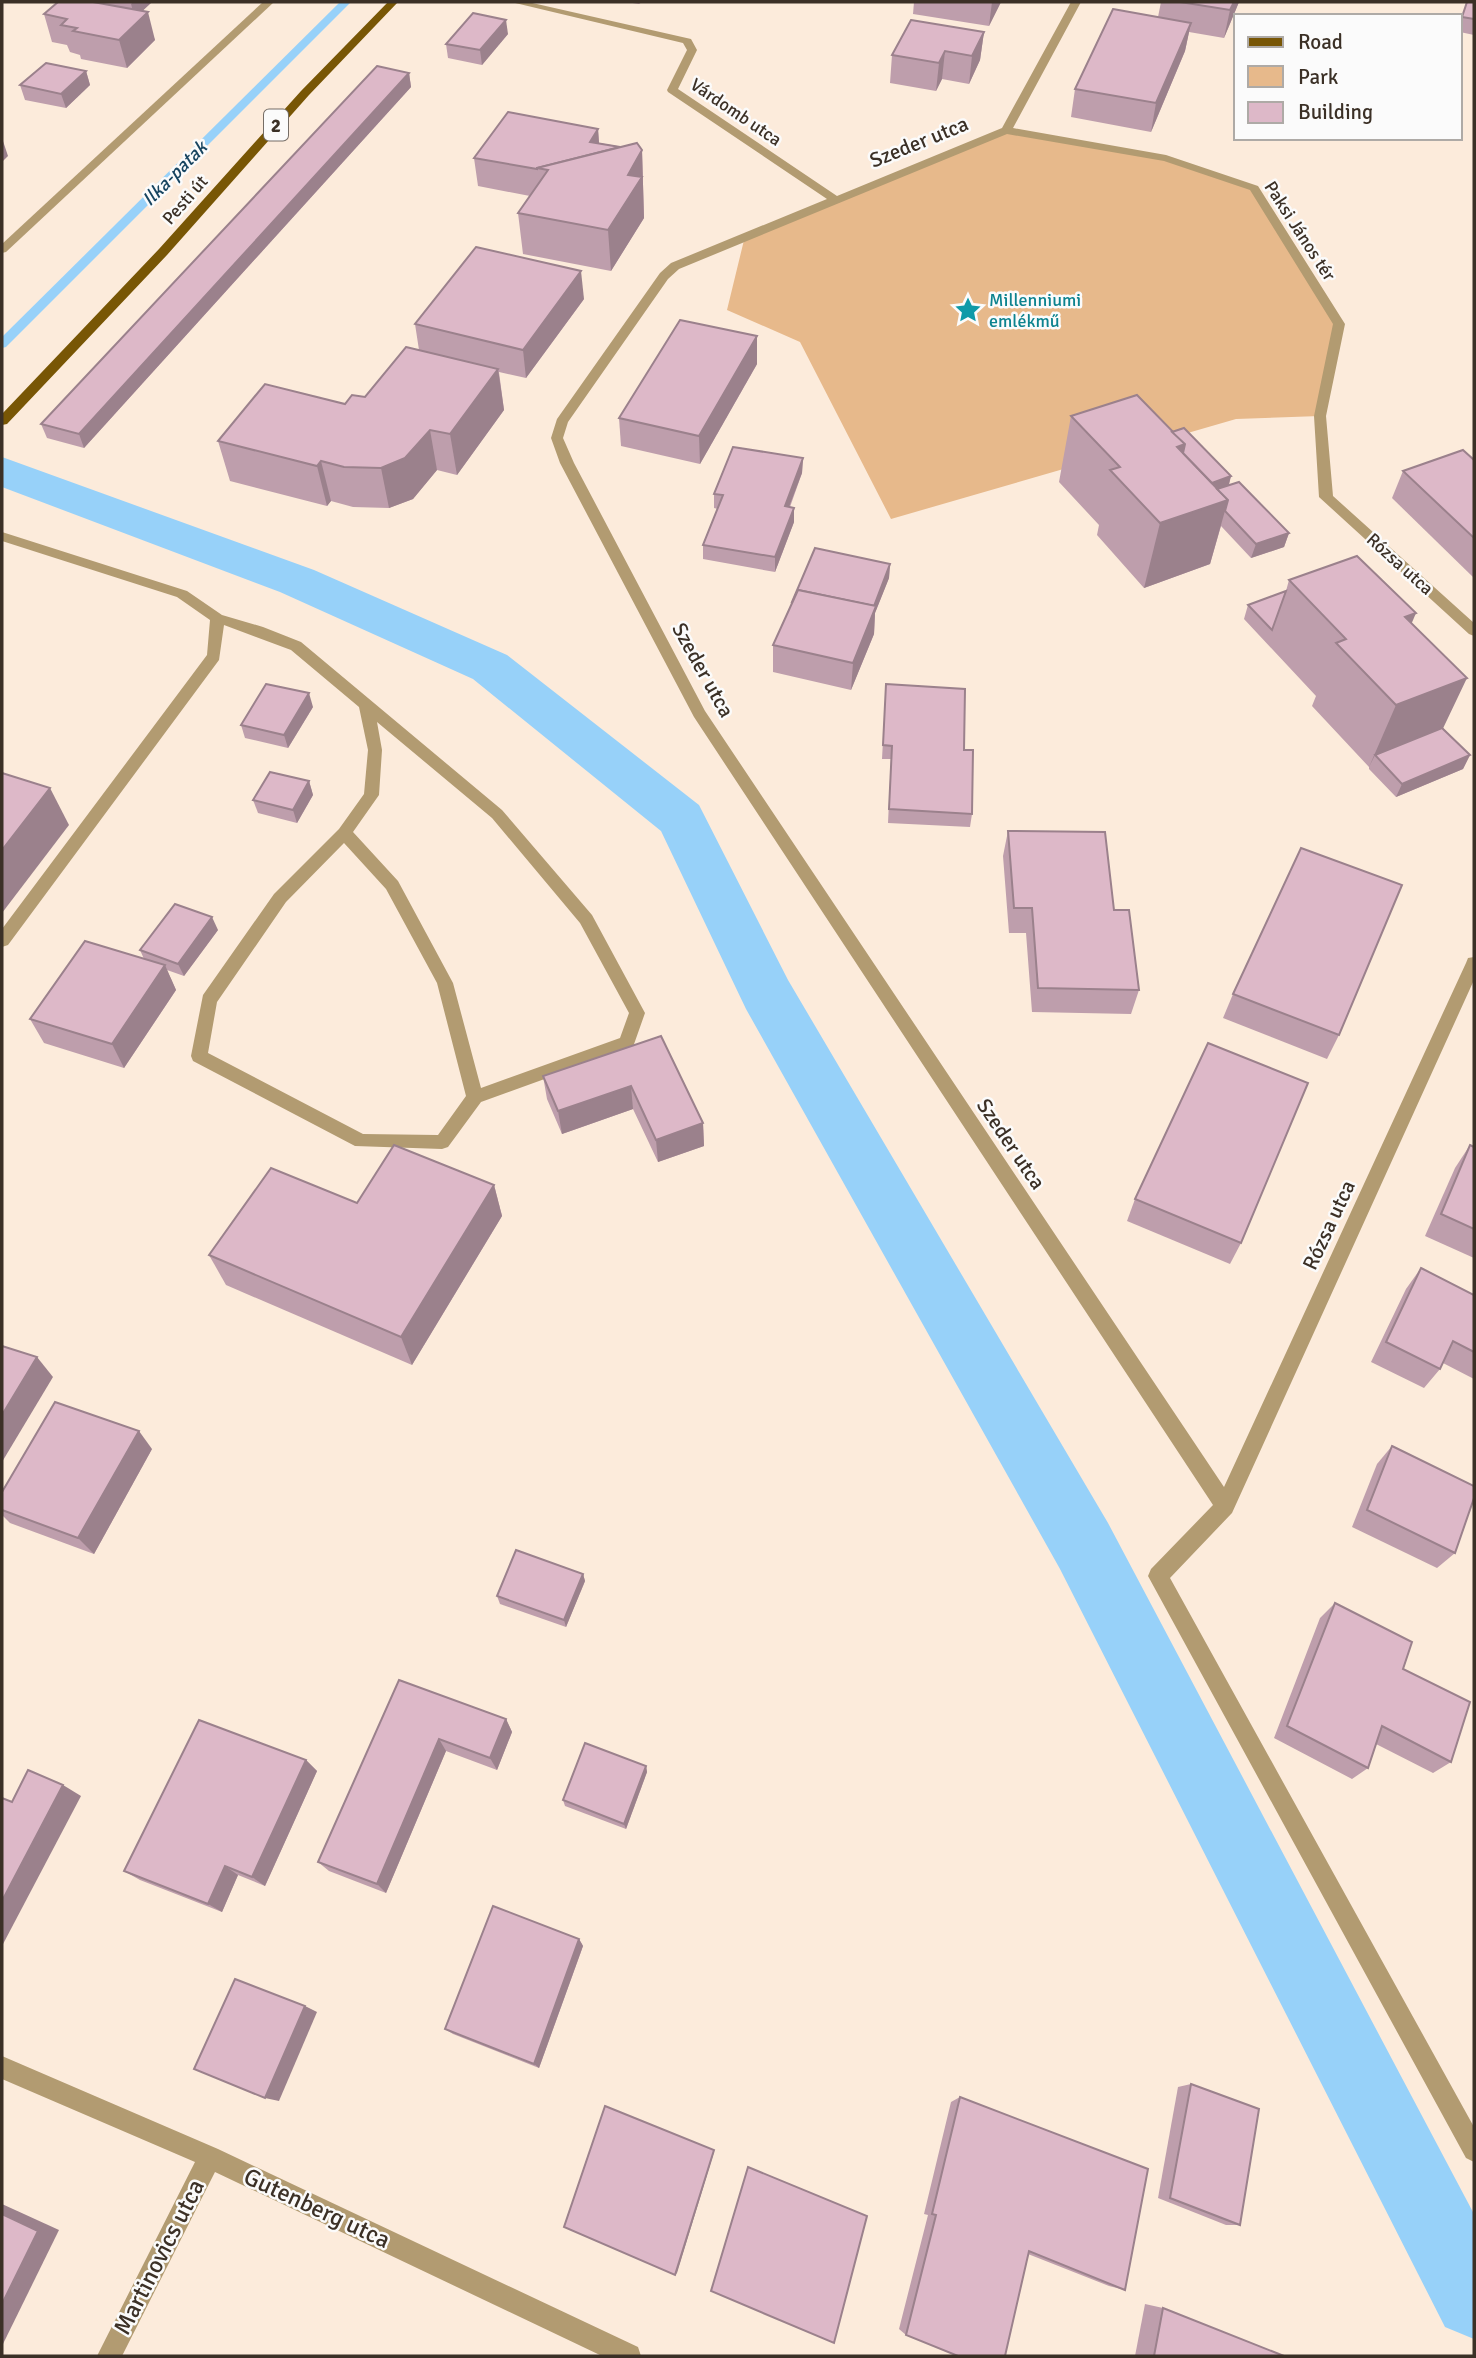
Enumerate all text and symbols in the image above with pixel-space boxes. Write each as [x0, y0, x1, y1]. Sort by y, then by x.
legend [1234, 14, 1462, 140]
text: Road [1298, 29, 1343, 55]
text: Park [1298, 64, 1339, 90]
street label: Várdomb utca [686, 73, 786, 151]
text: Building [1298, 99, 1373, 125]
road number: 2 [264, 110, 288, 140]
street label: Szeder utca [866, 110, 972, 174]
water label: Ilka-patak [137, 135, 213, 211]
street label: Pesti út [158, 171, 212, 229]
street label: Paksi János tér [1260, 177, 1341, 285]
place label: Millenniumi emlékmű [989, 289, 1081, 332]
place icon: Millenniumi emlékmű [953, 295, 983, 325]
street label: Rózsa utca [1362, 528, 1438, 600]
street label: Szeder utca [666, 618, 740, 722]
street label: Szeder utca [971, 1093, 1051, 1195]
street label: Rózsa utca [1297, 1176, 1361, 1274]
street label: Gutenberg utca [239, 2161, 395, 2255]
street label: Martinovics utca [107, 2174, 211, 2340]

